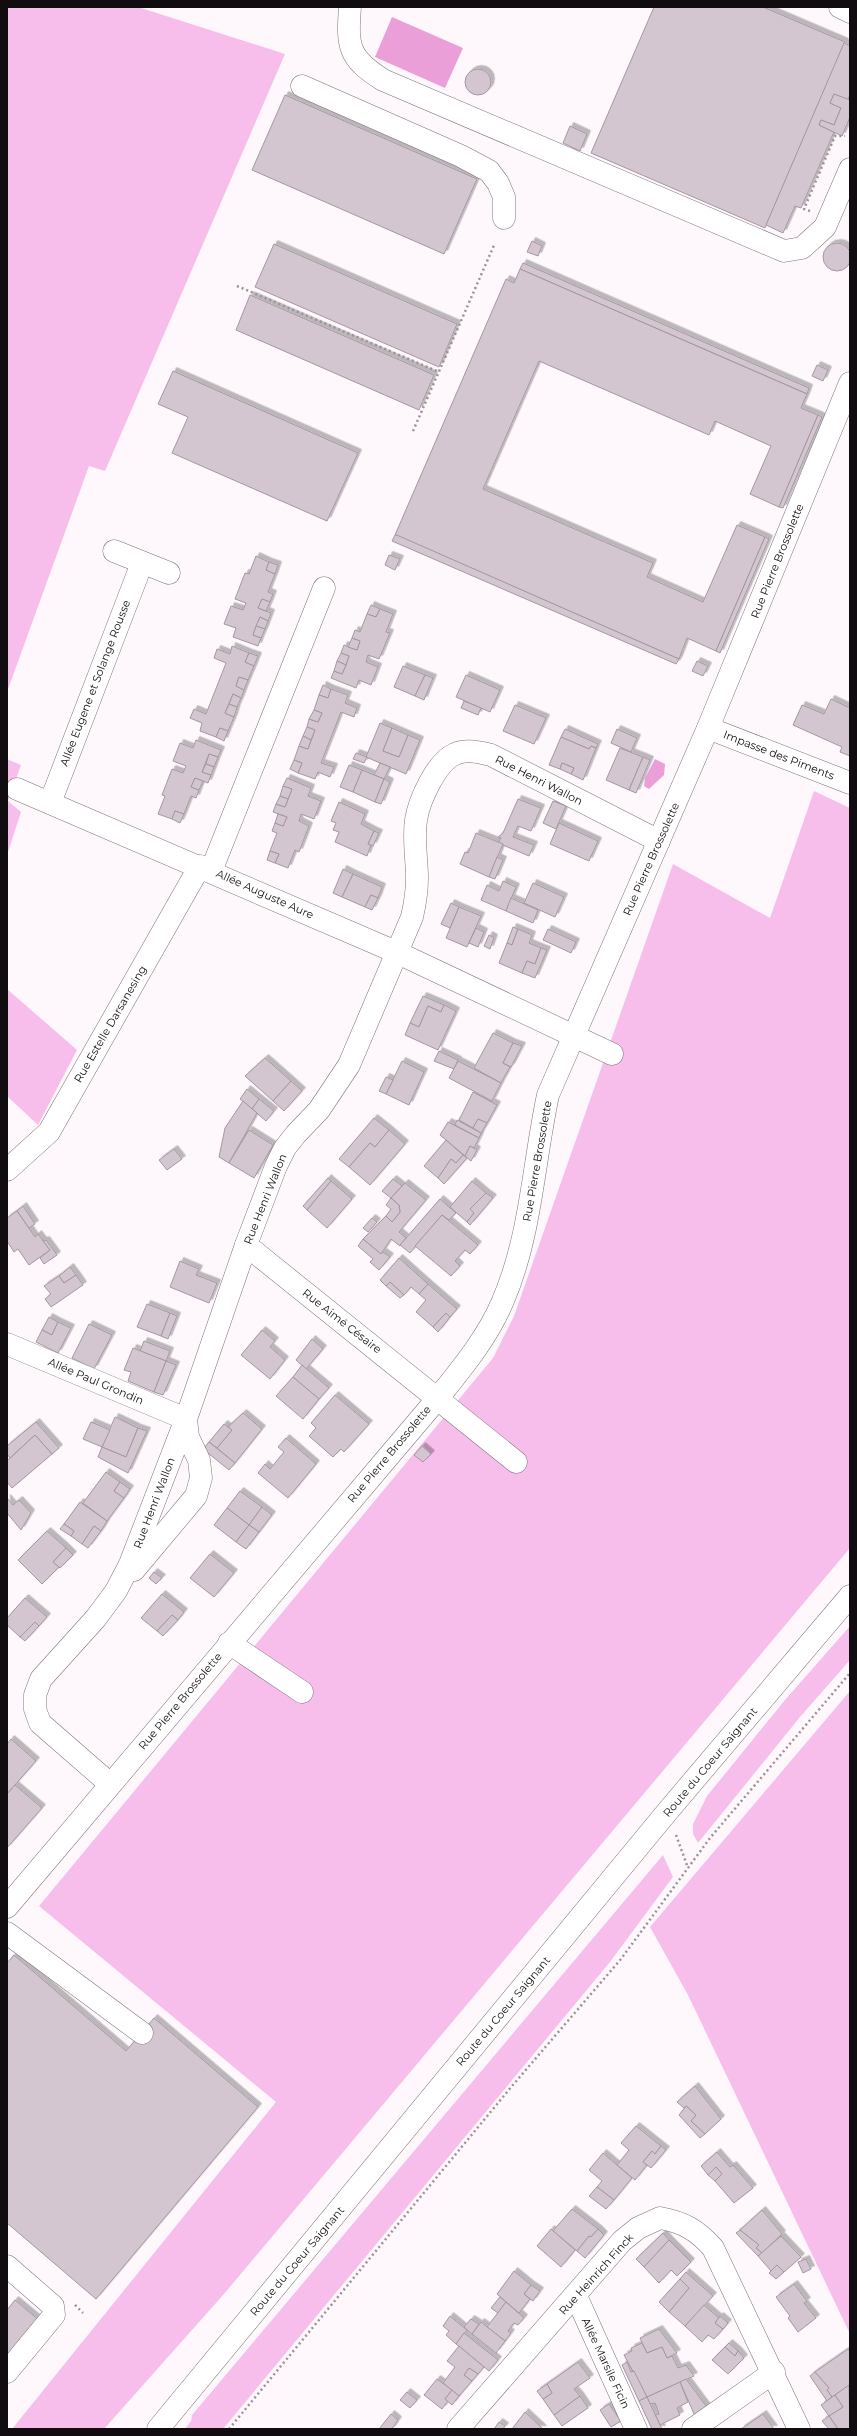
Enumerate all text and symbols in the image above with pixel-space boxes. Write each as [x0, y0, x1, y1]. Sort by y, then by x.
street label: Rue Pierre Brossolette [748, 501, 807, 620]
street label: Allée Eugene et Solange Rousse [57, 598, 133, 768]
street label: Impasse des Piments [721, 727, 837, 783]
street label: Rue Henri Wallon [493, 752, 585, 808]
street label: Rue Pierre Brossolette [620, 800, 682, 918]
street label: Allée Auguste Aure [214, 866, 316, 922]
street label: Rue Estelle Darsanesing [71, 963, 149, 1085]
street label: Rue Pierre Brossolette [519, 1099, 555, 1222]
street label: Rue Henri Wallon [240, 1152, 290, 1246]
street label: Rue Aimé Césaire [300, 1286, 385, 1357]
street label: Allée Paul Grondin [46, 1355, 146, 1407]
street label: Rue Pierre Brossolette [344, 1402, 434, 1505]
street label: Rue Henri Wallon [130, 1455, 178, 1551]
street label: Rue Pierre Brossolette [135, 1649, 225, 1752]
street label: Route du Coeur Saignant [660, 1704, 760, 1820]
street label: Route du Coeur Saignant [453, 1953, 553, 2069]
street label: Route du Coeur Saignant [247, 2203, 347, 2319]
street label: Rue Heinrich Finck [556, 2230, 636, 2318]
street label: Allée Marsile Ficin [579, 2315, 633, 2411]

